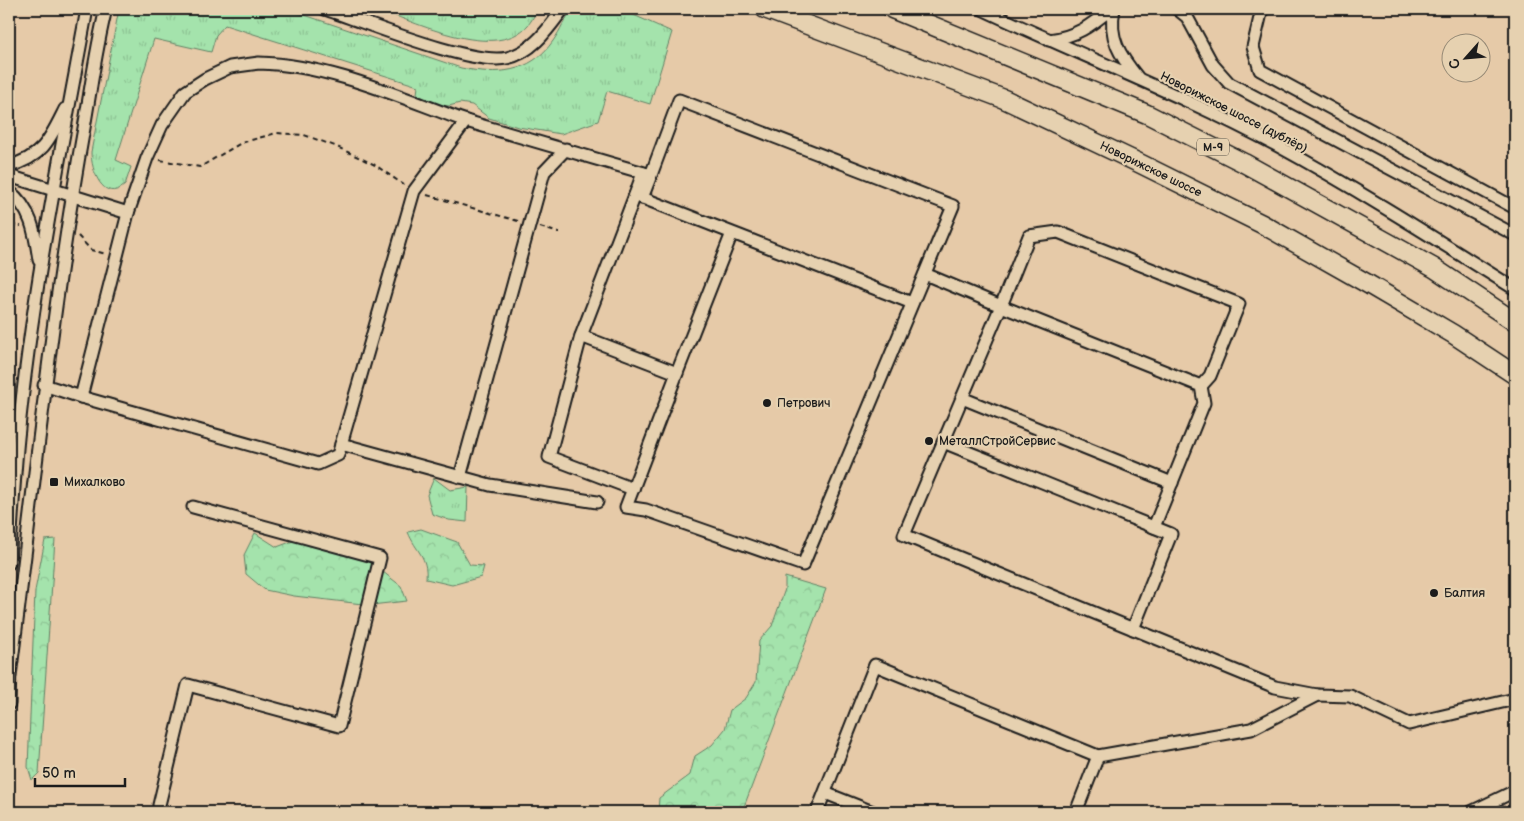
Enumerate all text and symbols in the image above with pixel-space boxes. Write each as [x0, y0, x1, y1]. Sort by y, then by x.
north arrow [1442, 32, 1492, 82]
text: С [1445, 55, 1465, 72]
street label: Новорижское шоссе (дублёр) [1158, 69, 1310, 156]
street label: Новорижское шоссе [1097, 138, 1204, 201]
road number: М-9 [1197, 138, 1229, 156]
place label: Петрович [777, 396, 830, 411]
marker: Петрович [761, 397, 773, 409]
place label: МеталлСтройСервис [939, 434, 1056, 449]
marker: МеталлСтройСервис [923, 435, 935, 447]
place label: Михалково [64, 475, 125, 490]
marker: Михалково [48, 476, 60, 488]
place label: Балтия [1444, 586, 1486, 601]
marker: Балтия [1428, 587, 1440, 599]
scale bar [35, 756, 125, 788]
text: 50 m [42, 764, 76, 783]

